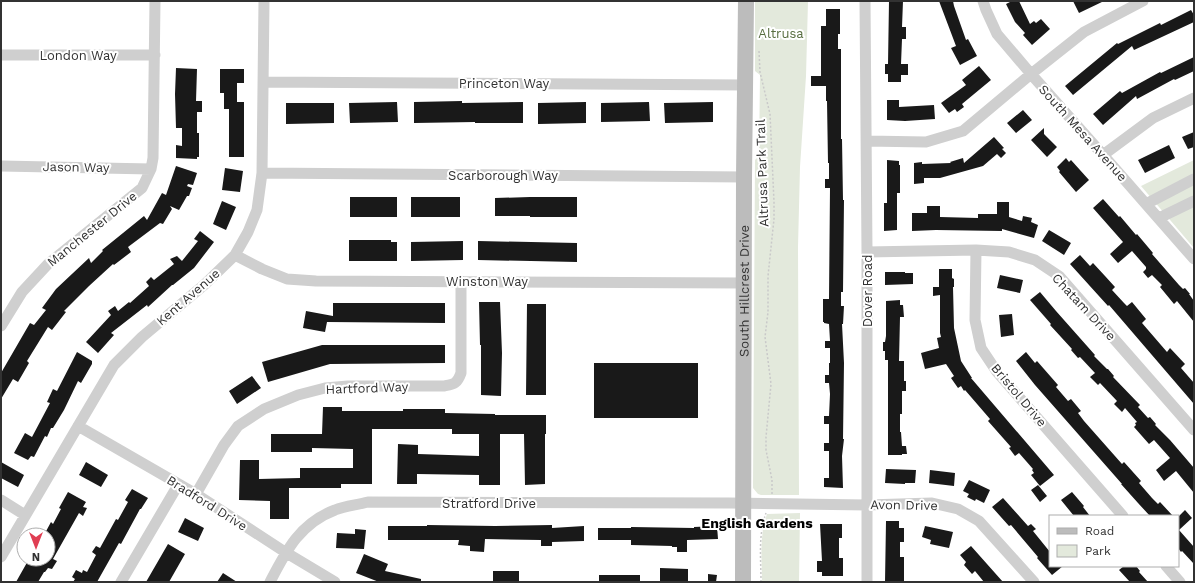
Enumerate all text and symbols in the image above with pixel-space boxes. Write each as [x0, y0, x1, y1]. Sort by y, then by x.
park label: Altrusa [758, 26, 804, 41]
street label: London Way [39, 48, 117, 63]
street label: Princeton Way [459, 76, 549, 91]
street label: South Mesa Avenue [1036, 82, 1130, 184]
street label: Altrusa Park Trail [753, 119, 771, 227]
street label: Jason Way [42, 159, 110, 175]
street label: Scarborough Way [448, 168, 558, 183]
street label: Manchester Drive [44, 188, 140, 270]
street label: South Hillcrest Drive [736, 225, 751, 357]
street label: Dover Road [860, 255, 875, 327]
street label: Kent Avenue [153, 265, 223, 329]
street label: Chatam Drive [1049, 270, 1119, 344]
street label: Winston Way [446, 274, 528, 289]
street label: Bristol Drive [988, 360, 1050, 430]
street label: Hartford Way [325, 379, 409, 397]
street label: Bradford Drive [164, 472, 250, 534]
street label: Stratford Drive [442, 496, 536, 511]
street label: Avon Drive [870, 497, 938, 513]
district label: English Gardens [701, 515, 813, 531]
legend [1049, 515, 1179, 567]
text: Road [1085, 524, 1114, 538]
north arrow [16, 527, 56, 567]
text: Park [1085, 544, 1111, 558]
text: N [32, 550, 40, 563]

